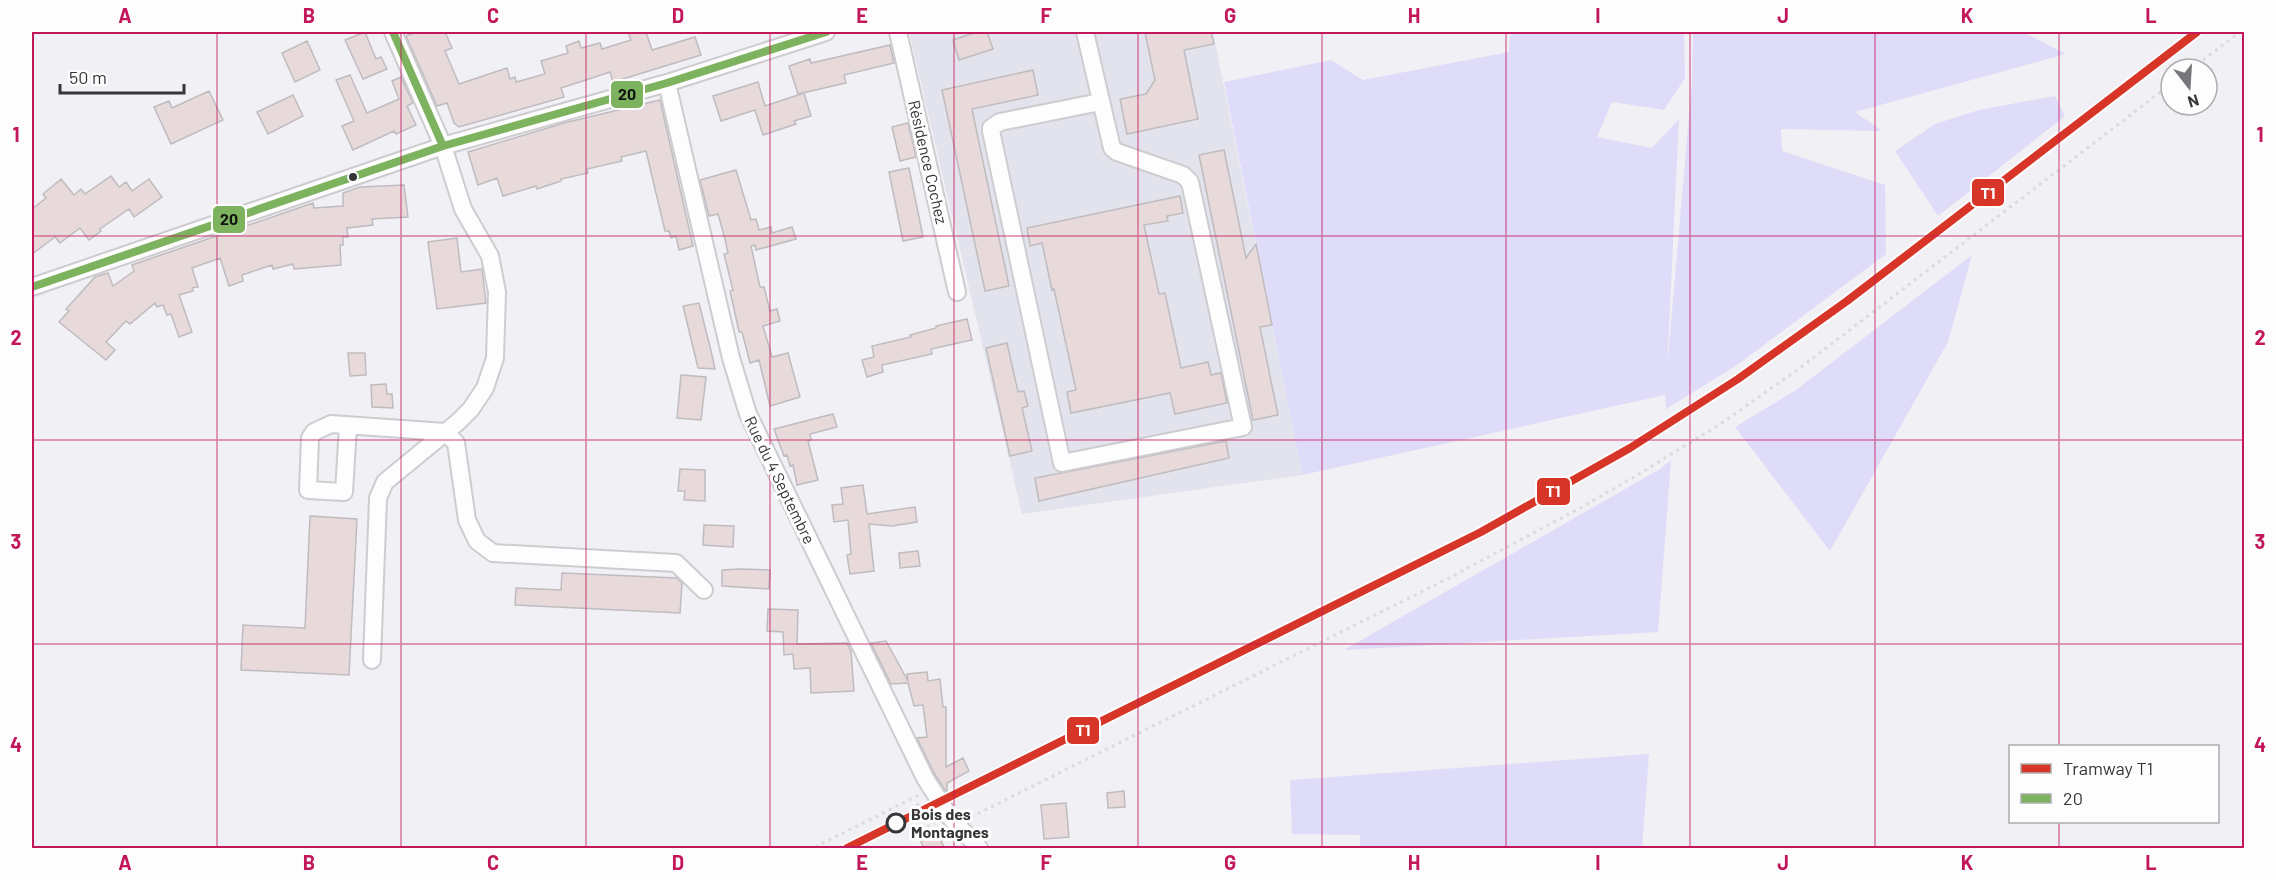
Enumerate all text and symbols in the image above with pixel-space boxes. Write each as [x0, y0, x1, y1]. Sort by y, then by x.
text: A [118, 3, 132, 27]
text: B [303, 3, 315, 27]
text: C [487, 3, 499, 27]
text: D [672, 3, 684, 27]
text: E [856, 3, 868, 27]
text: F [1040, 3, 1052, 27]
text: G [1224, 3, 1236, 27]
text: H [1408, 3, 1420, 27]
text: I [1595, 3, 1601, 27]
text: J [1777, 3, 1789, 27]
text: K [1961, 3, 1974, 27]
text: L [2145, 3, 2157, 27]
scale bar [60, 57, 184, 95]
north arrow [2159, 57, 2219, 117]
text: 50 m [69, 66, 107, 88]
line badge: 20 [610, 80, 644, 109]
text: 20 [618, 84, 636, 103]
text: N [2186, 91, 2201, 112]
street label: Résidence Cochez [905, 98, 952, 226]
text: 1 [12, 122, 20, 146]
text: 1 [2256, 122, 2264, 146]
unlabelled marker [347, 171, 359, 183]
line badge: T1 [1971, 178, 2005, 207]
text: T1 [1980, 183, 1996, 202]
line badge: 20 [212, 205, 246, 234]
text: 20 [220, 209, 238, 228]
text: 2 [10, 325, 22, 349]
text: 2 [2254, 325, 2266, 349]
street label: Rue du 4 Septembre [741, 413, 820, 547]
line badge: T1 [1536, 477, 1571, 506]
text: T1 [1545, 481, 1561, 500]
text: 3 [11, 529, 21, 553]
text: 3 [2255, 529, 2265, 553]
line badge: T1 [1066, 716, 1100, 745]
text: T1 [1075, 720, 1091, 739]
text: 4 [10, 732, 22, 756]
text: 4 [2254, 732, 2266, 756]
legend [2009, 745, 2219, 823]
text: Tramway T1 [2063, 757, 2153, 779]
text: 20 [2063, 787, 2083, 809]
place label: Bois des Montagnes [911, 804, 989, 841]
marker: Bois des Montagnes [886, 813, 906, 833]
text: A [118, 850, 132, 874]
text: B [303, 850, 315, 874]
text: C [487, 850, 499, 874]
text: D [672, 850, 684, 874]
text: E [856, 850, 868, 874]
text: F [1040, 850, 1052, 874]
text: G [1224, 850, 1236, 874]
text: H [1408, 850, 1420, 874]
text: I [1595, 850, 1601, 874]
text: J [1777, 850, 1789, 874]
text: K [1961, 850, 1974, 874]
text: L [2145, 850, 2157, 874]

